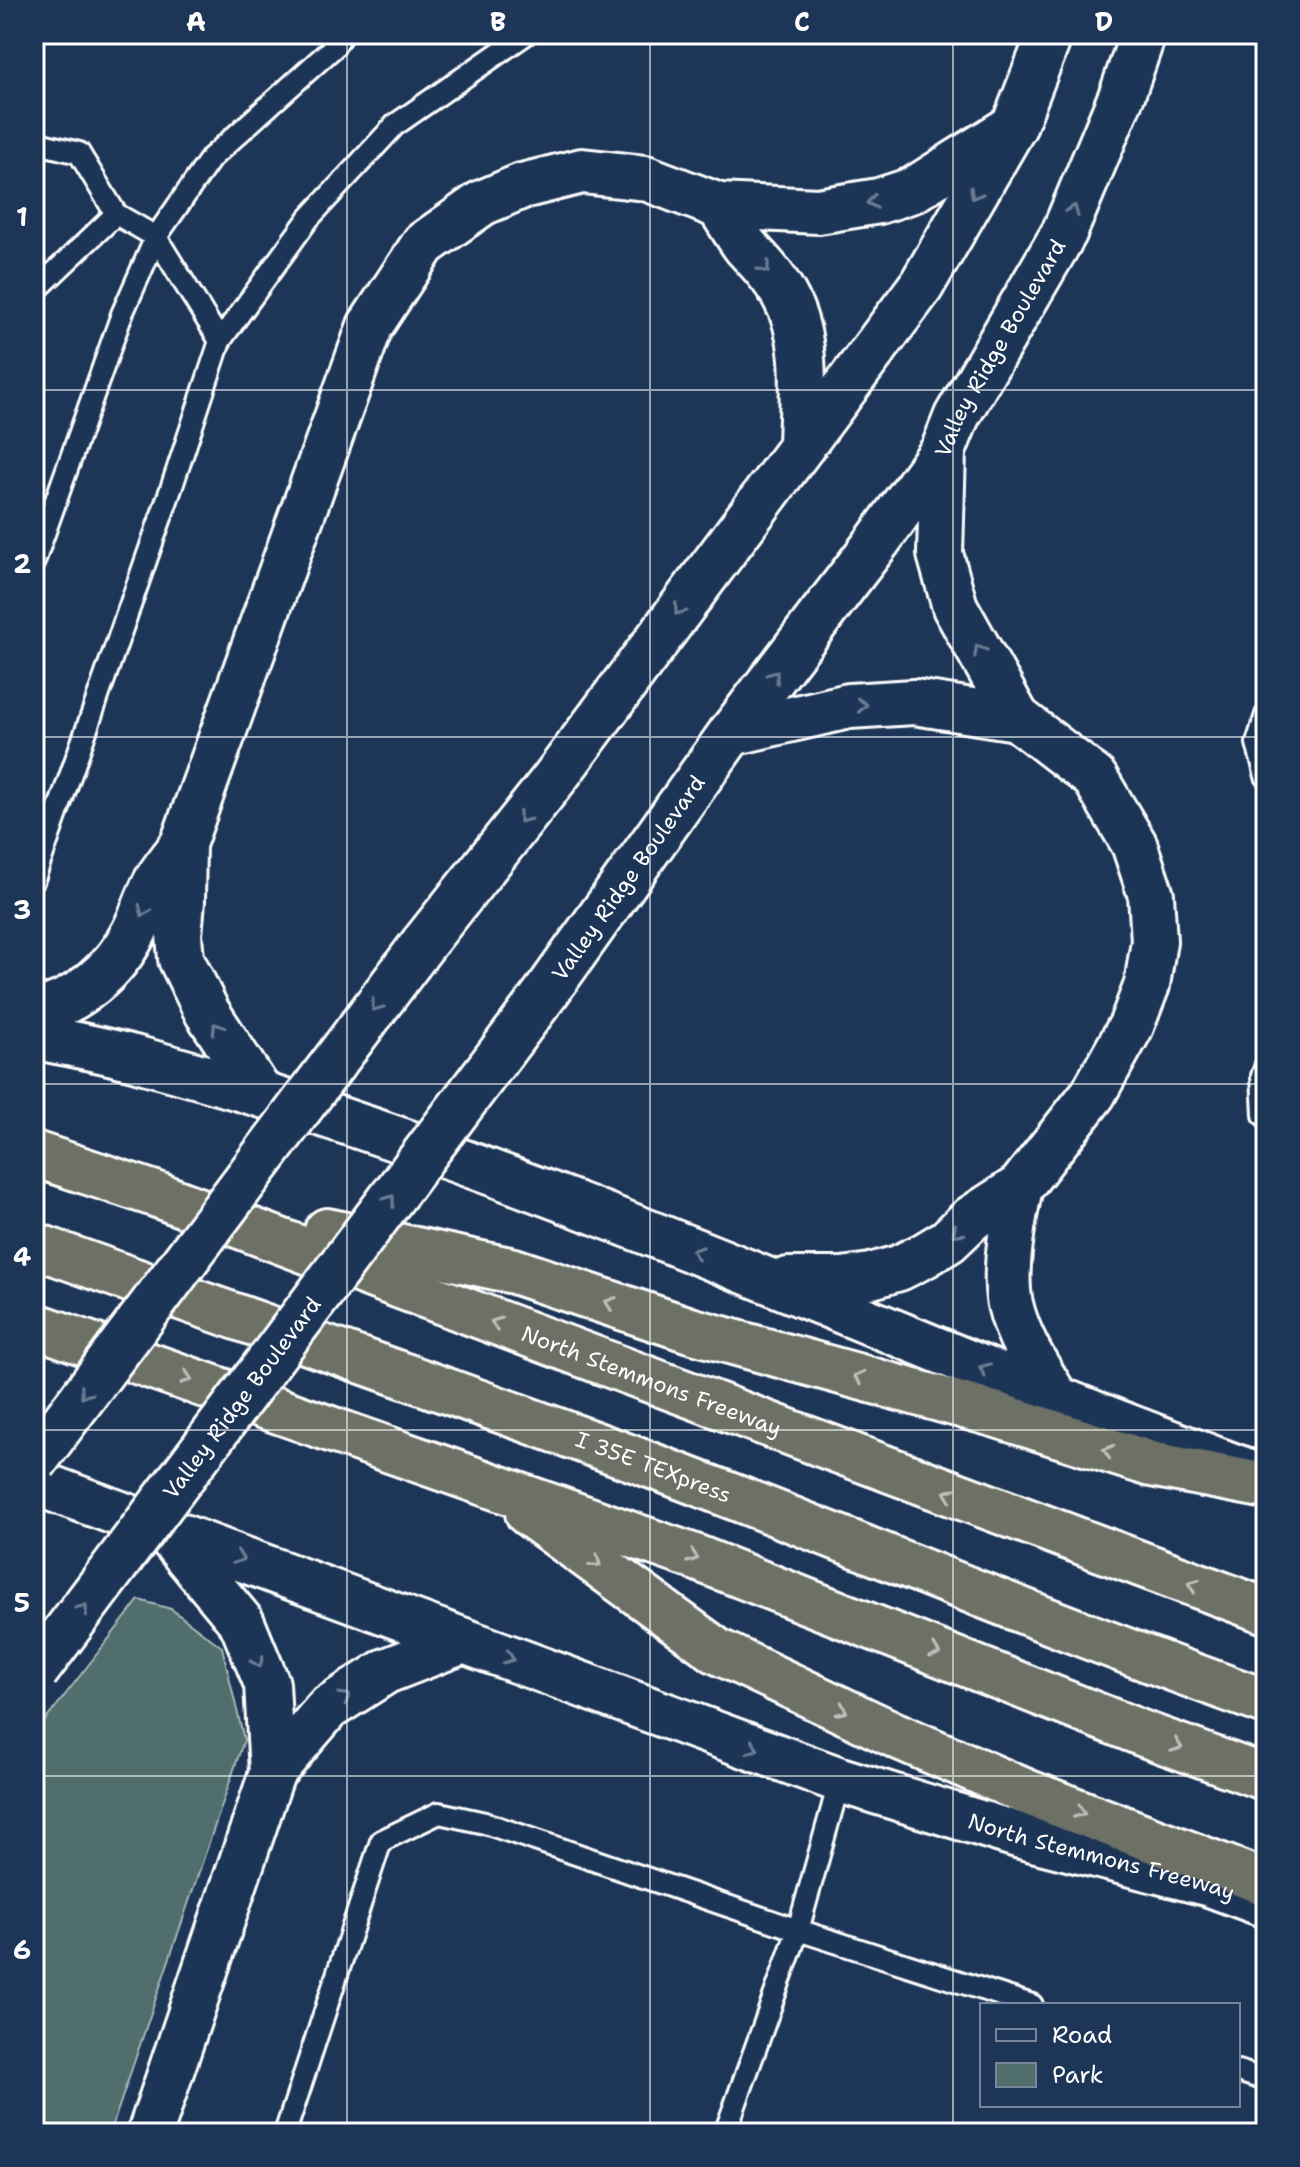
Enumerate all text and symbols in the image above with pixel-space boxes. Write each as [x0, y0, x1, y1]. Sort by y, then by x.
text: A [186, 4, 206, 39]
text: B [490, 4, 506, 39]
text: C [794, 4, 810, 39]
text: D [1095, 4, 1113, 39]
one-way arrow [969, 185, 985, 199]
one-way arrow [866, 192, 879, 209]
text: 1 [16, 199, 28, 234]
one-way arrow [1063, 204, 1079, 218]
street label: Valley Ridge Boulevard [928, 234, 1072, 461]
one-way arrow [755, 259, 770, 273]
text: 2 [13, 546, 31, 581]
one-way arrow [674, 602, 689, 616]
one-way arrow [974, 644, 989, 658]
one-way arrow [764, 671, 778, 685]
one-way arrow [856, 697, 869, 714]
street label: Valley Ridge Boulevard [545, 769, 712, 986]
one-way arrow [518, 809, 532, 824]
text: 3 [13, 892, 31, 927]
one-way arrow [137, 902, 153, 917]
one-way arrow [371, 998, 386, 1012]
one-way arrow [212, 1022, 227, 1037]
one-way arrow [381, 1194, 395, 1208]
one-way arrow [951, 1223, 966, 1237]
text: 4 [13, 1239, 31, 1274]
one-way arrow [691, 1245, 705, 1262]
street label: Valley Ridge Boulevard [156, 1291, 327, 1505]
one-way arrow [603, 1297, 617, 1313]
one-way arrow [490, 1316, 504, 1333]
street label: North Stemmons Freeway [517, 1319, 786, 1443]
one-way arrow [978, 1362, 992, 1378]
one-way arrow [179, 1369, 193, 1385]
one-way arrow [853, 1369, 867, 1386]
one-way arrow [81, 1385, 95, 1399]
street label: I 35E TEXpress [571, 1425, 735, 1510]
one-way arrow [1102, 1444, 1116, 1460]
one-way arrow [943, 1487, 957, 1503]
one-way arrow [685, 1547, 699, 1564]
one-way arrow [231, 1548, 245, 1565]
one-way arrow [587, 1553, 601, 1567]
one-way arrow [1187, 1578, 1201, 1595]
text: 5 [14, 1585, 30, 1620]
one-way arrow [73, 1603, 87, 1618]
one-way arrow [927, 1642, 941, 1659]
one-way arrow [501, 1648, 515, 1665]
one-way arrow [249, 1654, 265, 1668]
one-way arrow [336, 1691, 351, 1706]
one-way arrow [833, 1700, 848, 1716]
one-way arrow [1169, 1736, 1183, 1753]
one-way arrow [745, 1738, 759, 1755]
one-way arrow [1072, 1802, 1086, 1819]
street label: North Stemmons Freeway [964, 1806, 1239, 1907]
text: 6 [13, 1932, 31, 1967]
legend [980, 2003, 1240, 2107]
text: Road [1052, 2019, 1112, 2051]
text: Park [1052, 2059, 1104, 2091]

